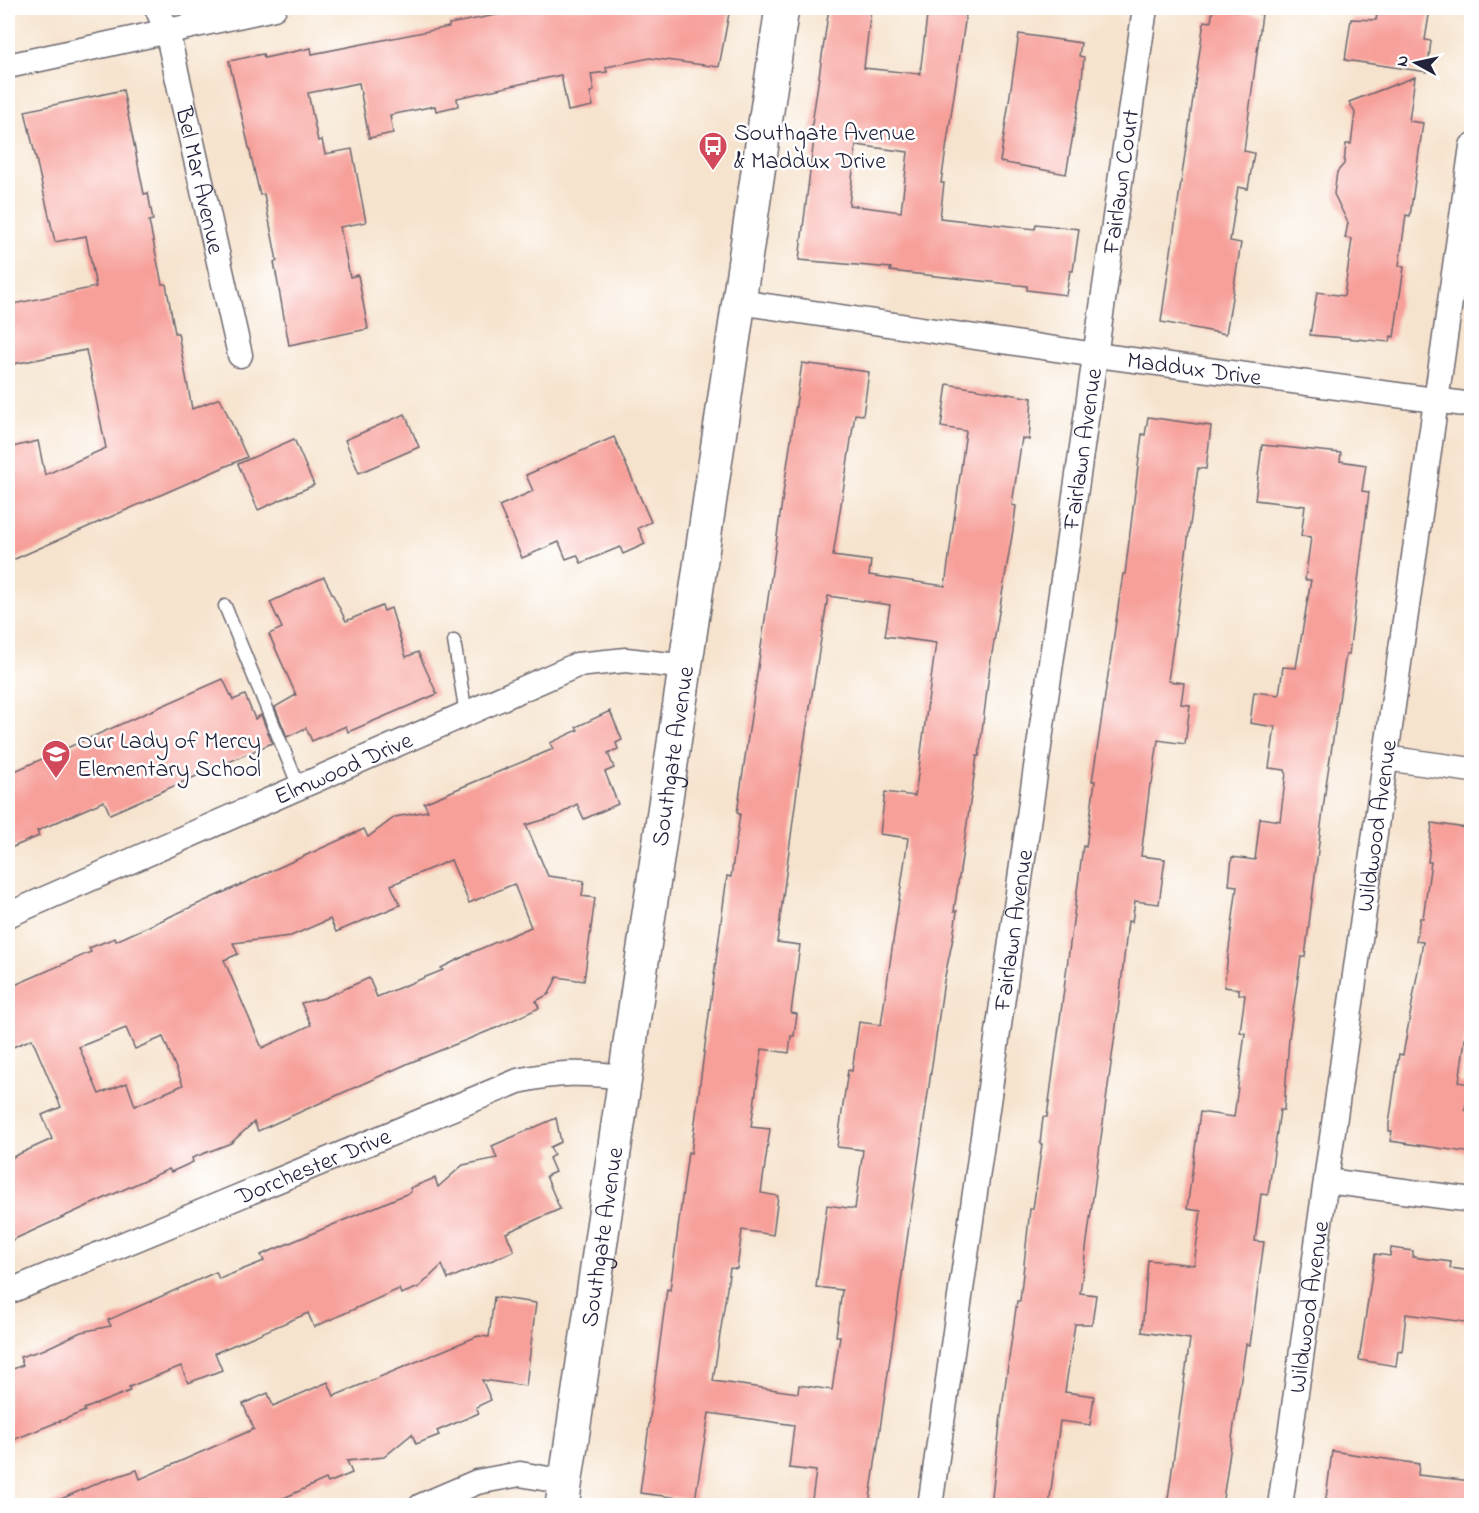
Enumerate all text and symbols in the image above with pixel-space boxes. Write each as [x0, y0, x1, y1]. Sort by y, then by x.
north arrow [1386, 33, 1446, 93]
text: N [1390, 54, 1416, 68]
street label: Bel Mar Avenue [164, 103, 232, 258]
street label: Fairlawn Court [1095, 107, 1150, 258]
place label: Southgate Avenue & Maddux Drive [734, 117, 916, 180]
bus stop icon: Southgate Avenue & Maddux Drive [697, 130, 729, 172]
street label: Maddux Drive [1125, 344, 1263, 397]
street label: Fairlawn Avenue [1055, 366, 1113, 533]
street label: Southgate Avenue [644, 664, 705, 849]
street label: Elmwood Drive [270, 724, 419, 816]
place label: Our Lady of Mercy Elementary School [77, 725, 261, 789]
school or university icon: Our Lady of Mercy Elementary School [40, 738, 72, 780]
street label: Wildwood Avenue [1349, 738, 1408, 914]
street label: Fairlawn Avenue [986, 847, 1044, 1014]
street label: Dorchester Drive [230, 1120, 397, 1216]
street label: Southgate Avenue [573, 1145, 635, 1330]
street label: Wildwood Avenue [1281, 1219, 1340, 1396]

